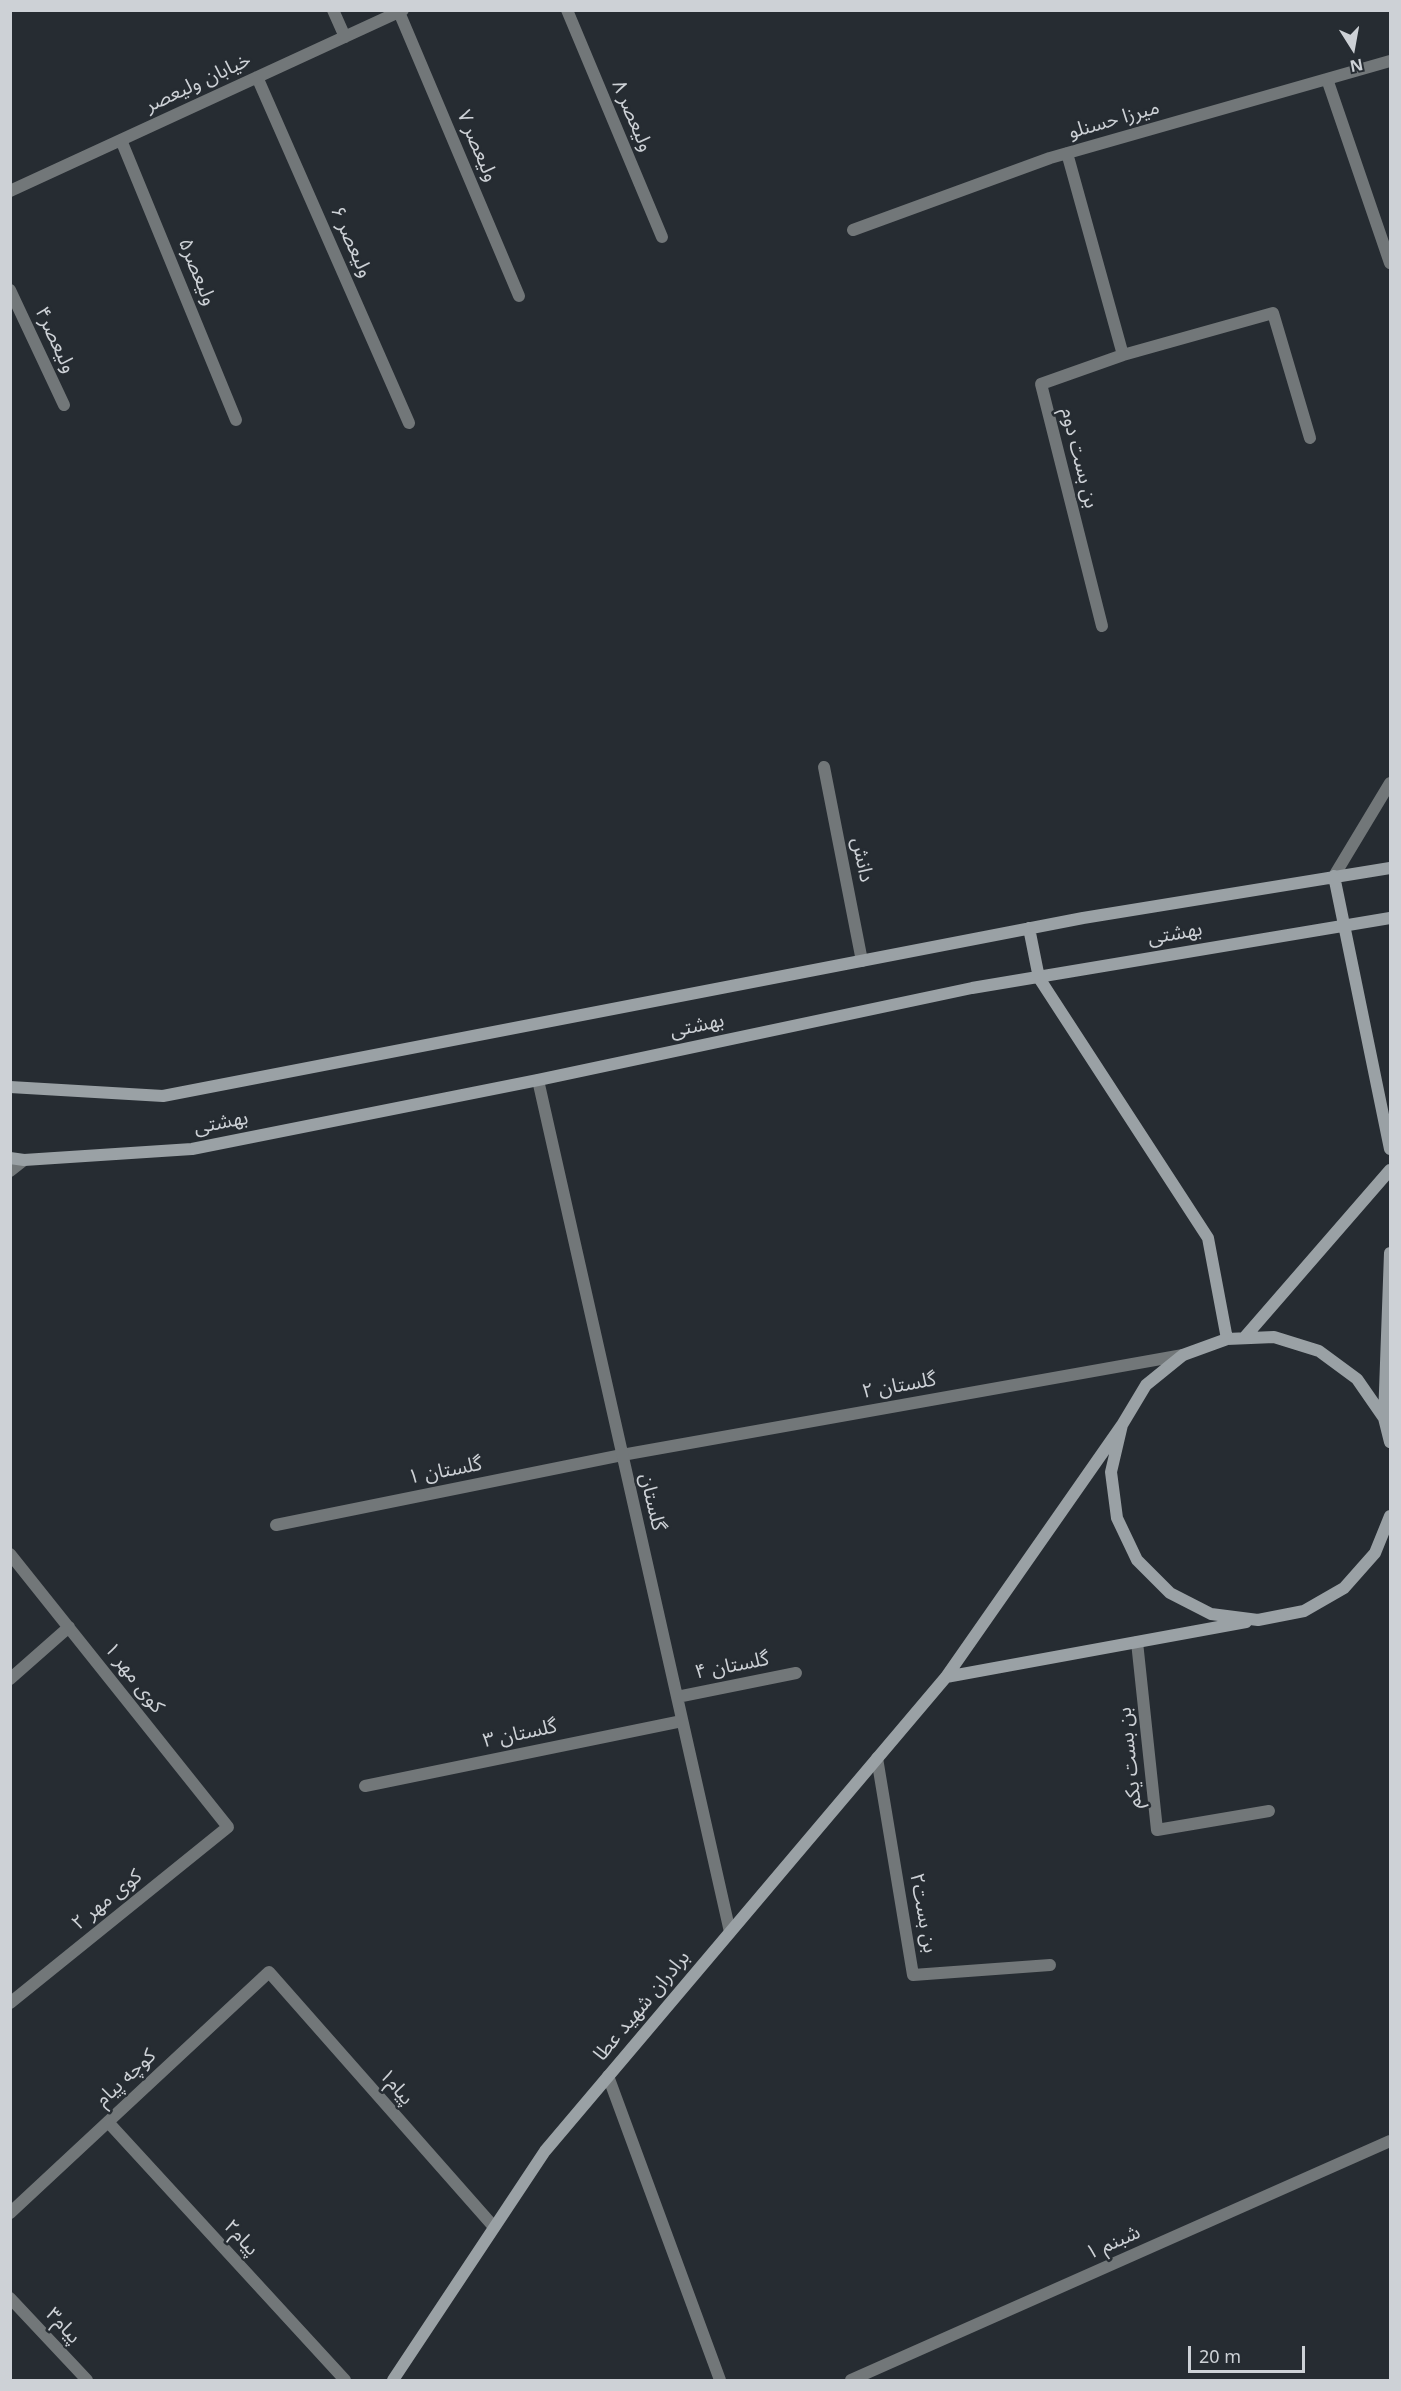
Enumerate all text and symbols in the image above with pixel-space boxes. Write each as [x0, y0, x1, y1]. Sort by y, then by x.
north arrow [1323, 18, 1383, 78]
street label: خیابان ولیعصر [141, 48, 255, 118]
text: N [1348, 54, 1365, 78]
street label: ولیعصر ۸ [606, 77, 658, 155]
street label: میرزا حسنلو [1066, 96, 1162, 144]
street label: ولیعصر ۷ [451, 107, 503, 185]
street label: ولیعصر ۶ [325, 203, 377, 281]
street label: ولیعصر۵ [173, 235, 221, 309]
street label: ولیعصر۴ [29, 303, 81, 377]
street label: بن بست دوم [1055, 405, 1103, 511]
street label: دانش [846, 836, 878, 884]
street label: بهشتی [1146, 917, 1204, 951]
street label: بهشتی [668, 1009, 726, 1043]
street label: بهشتی [192, 1106, 250, 1140]
street label: گلستان ۲ [860, 1368, 938, 1404]
street label: گلستان ۱ [406, 1452, 484, 1490]
street label: گلستان [634, 1471, 670, 1533]
street label: کوی مهر ۱ [99, 1638, 169, 1718]
street label: گلستان ۴ [693, 1647, 771, 1685]
street label: بن بست یکم [1113, 1706, 1147, 1810]
street label: گلستان ۳ [481, 1714, 559, 1754]
street label: کوی مهر ۲ [67, 1864, 147, 1936]
street label: بن بست۲ [904, 1871, 942, 1955]
street label: برادران شهید عطا [589, 1946, 695, 2066]
street label: کوچه پیام [91, 2044, 161, 2112]
street label: پیام۱ [374, 2064, 418, 2110]
street label: پیام۲ [218, 2215, 264, 2261]
street label: شبنم ۱ [1082, 2220, 1144, 2266]
street label: پیام۳ [40, 2303, 86, 2349]
scale bar [1191, 2334, 1308, 2372]
text: 20 m [1199, 2344, 1241, 2368]

